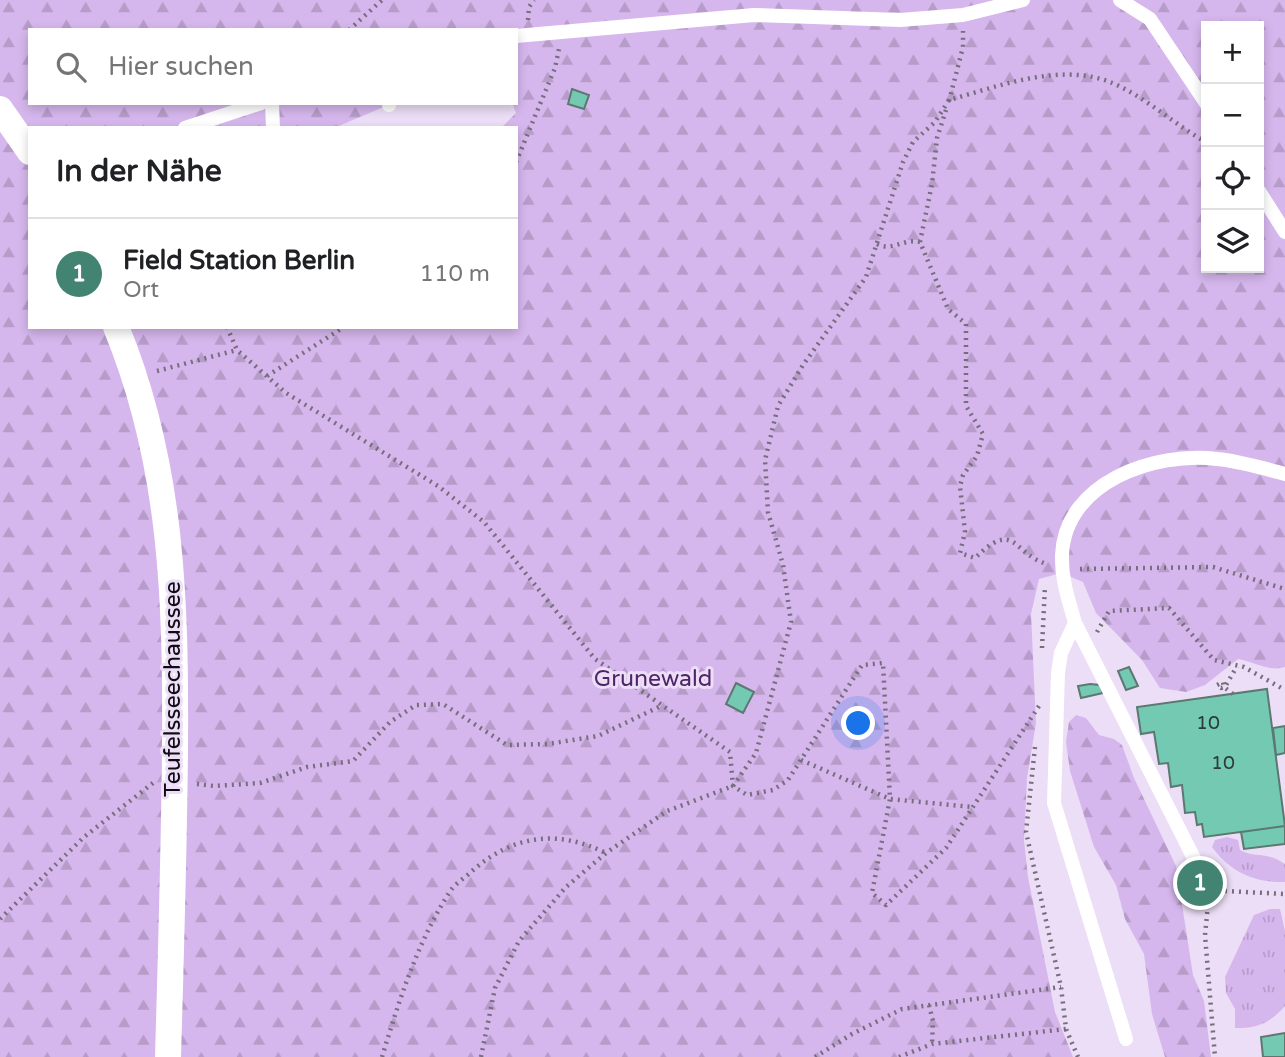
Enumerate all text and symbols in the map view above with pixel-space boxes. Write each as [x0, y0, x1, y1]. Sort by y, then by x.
map controls [1201, 21, 1264, 273]
button: + [1201, 21, 1264, 84]
search box [28, 28, 518, 105]
icon: search [52, 48, 90, 86]
text: Hier suchen [108, 51, 254, 82]
button: − [1201, 84, 1264, 147]
button: locate [1201, 147, 1264, 210]
text: In der Nähe [56, 153, 222, 190]
button: layers [1201, 210, 1264, 273]
text: Field Station Berlin [123, 245, 355, 276]
text: 1 [72, 260, 86, 288]
text: 110 m [420, 260, 490, 288]
text: Ort [123, 276, 159, 304]
street label: Teufelsseechaussee [159, 581, 187, 797]
park label: Grunewald [594, 665, 712, 693]
your location [841, 706, 875, 740]
house number: 10 [1196, 712, 1220, 734]
house number: 10 [1211, 752, 1235, 774]
pin: 1 [1177, 857, 1223, 909]

